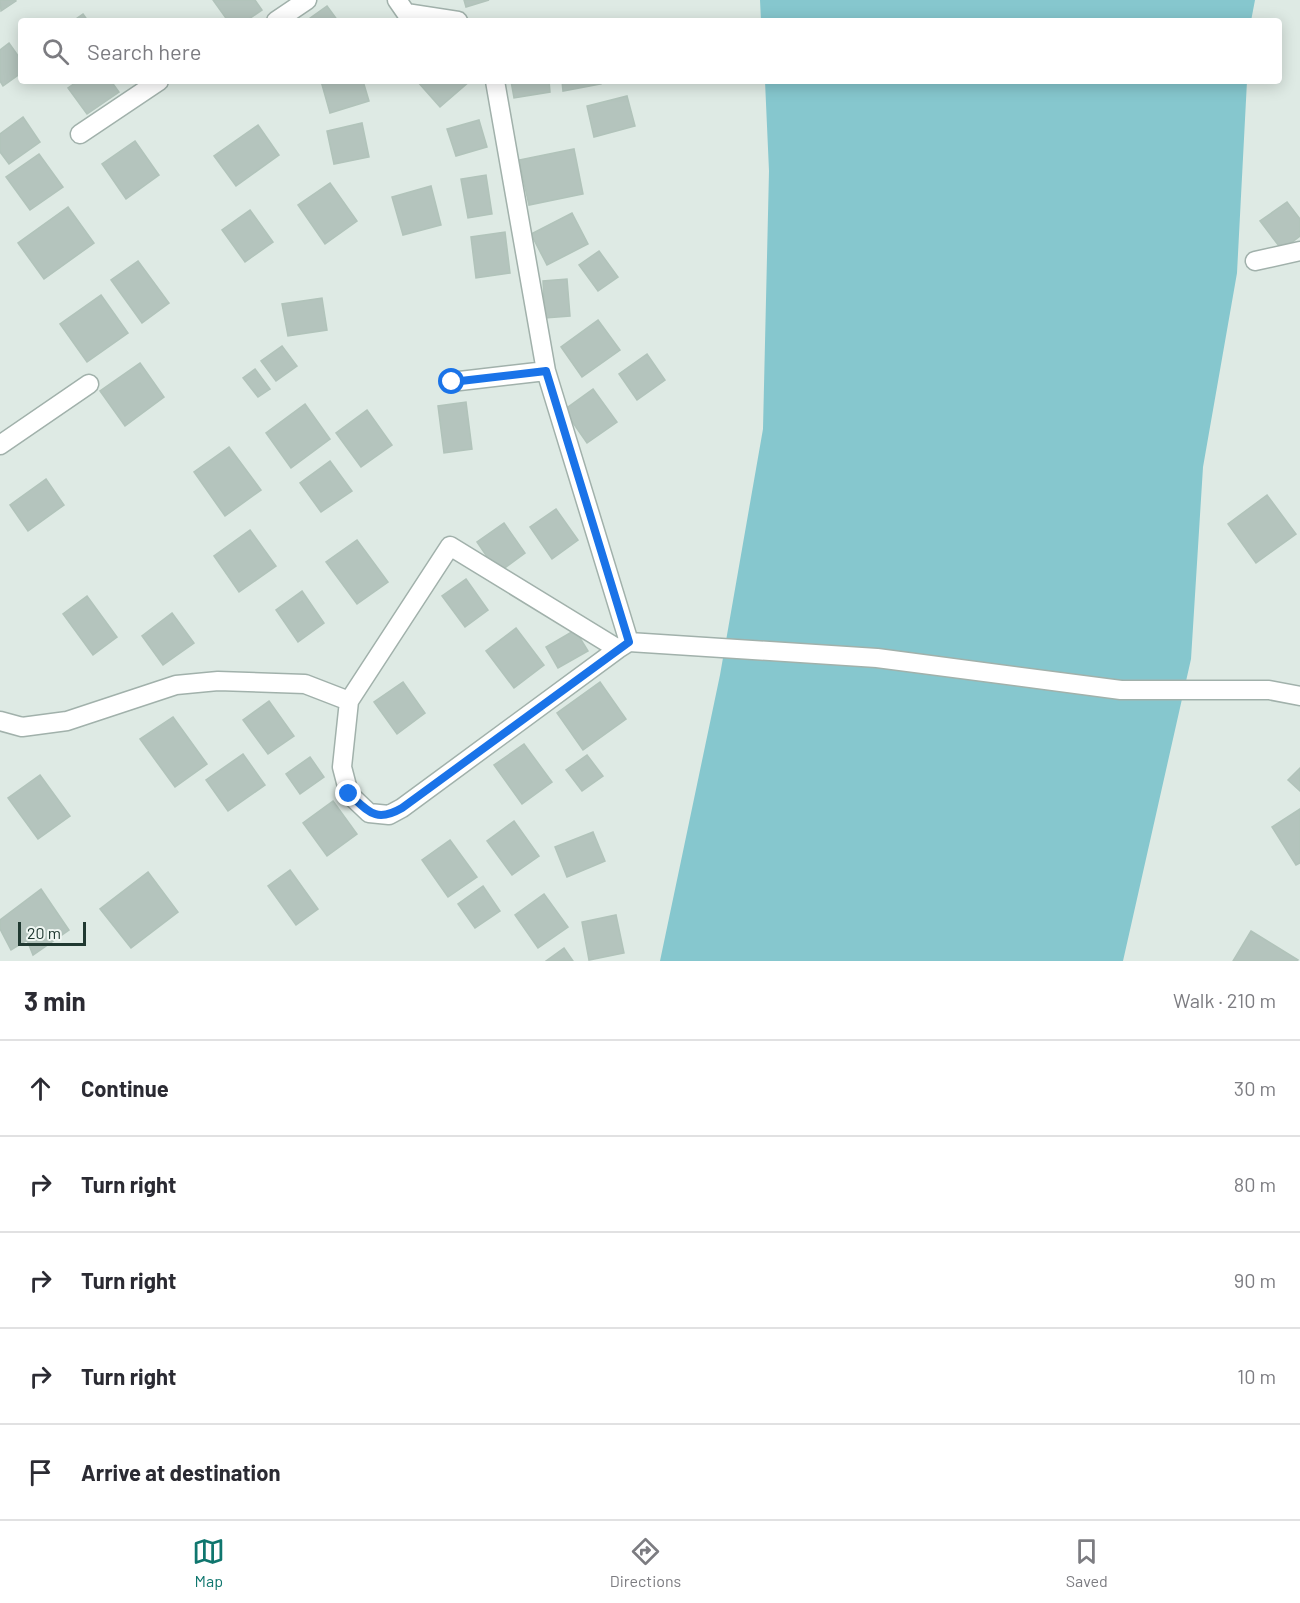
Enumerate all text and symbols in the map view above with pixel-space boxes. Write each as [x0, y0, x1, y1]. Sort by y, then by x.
search box [18, 18, 1282, 84]
icon: search [39, 35, 72, 68]
text: Search here [87, 38, 201, 64]
route start [438, 368, 464, 394]
route end [335, 780, 361, 806]
scale bar [18, 919, 86, 947]
text: 20 m [27, 923, 61, 942]
text: 3 min [24, 985, 86, 1016]
text: Walk · 210 m [1173, 988, 1276, 1012]
icon: ahead [24, 1072, 57, 1105]
text: Continue [81, 1075, 169, 1101]
text: 30 m [1234, 1076, 1276, 1100]
icon: right [24, 1168, 57, 1201]
text: Turn right [81, 1171, 176, 1197]
text: 80 m [1234, 1172, 1276, 1196]
icon: right [24, 1264, 57, 1297]
text: Turn right [81, 1267, 176, 1293]
text: 90 m [1234, 1268, 1276, 1292]
icon: right [24, 1360, 57, 1393]
text: Turn right [81, 1363, 176, 1389]
text: 10 m [1237, 1364, 1276, 1388]
icon: arrive [24, 1456, 57, 1489]
text: Arrive at destination [81, 1459, 280, 1485]
tab: Map [192, 1535, 225, 1590]
tab: Directions [610, 1535, 681, 1590]
tab: Saved [1066, 1535, 1108, 1590]

